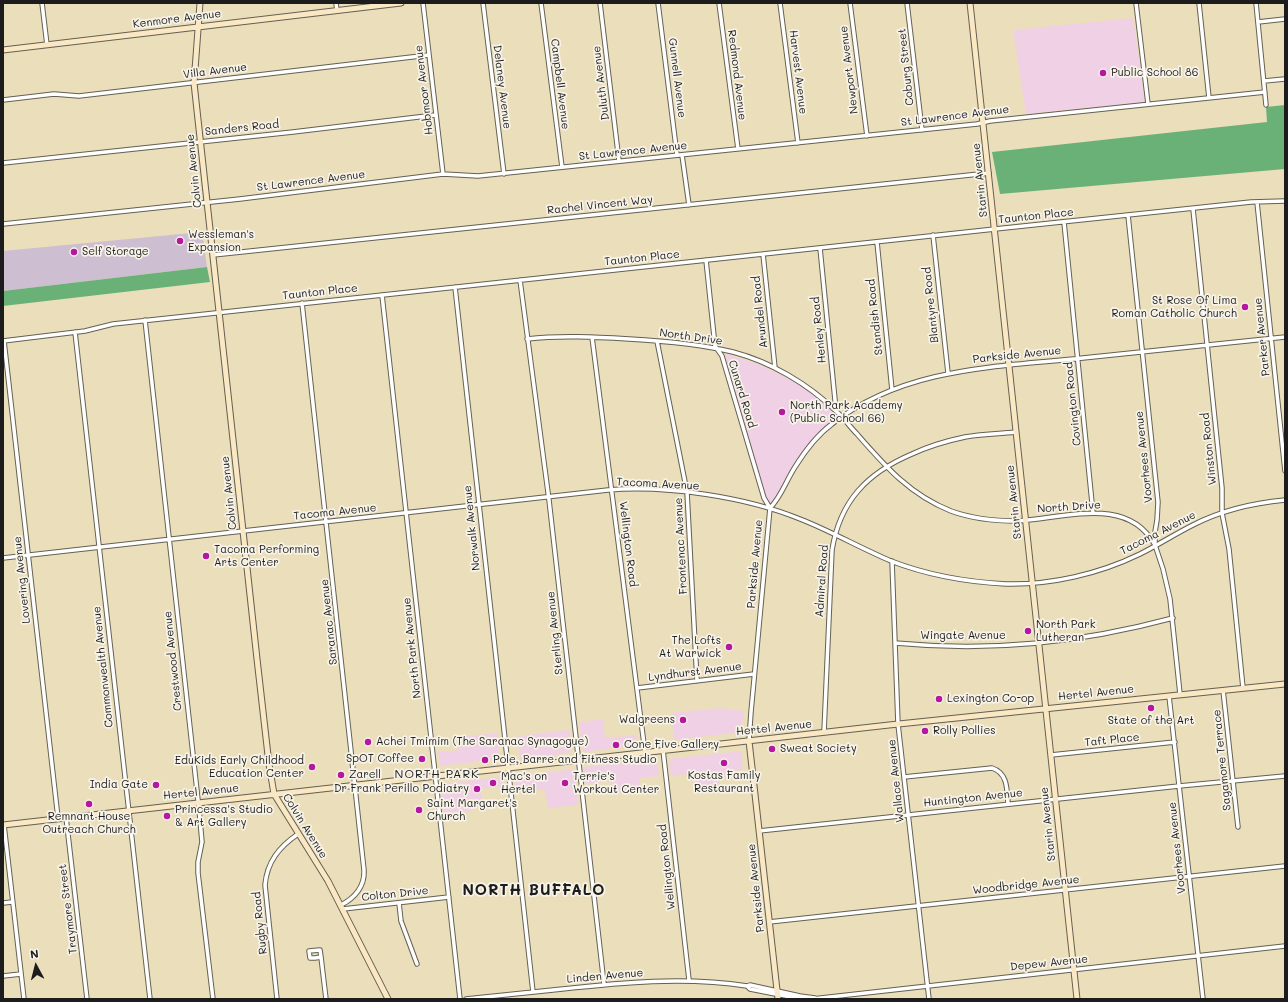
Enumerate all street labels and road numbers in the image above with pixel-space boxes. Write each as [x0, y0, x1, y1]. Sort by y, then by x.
street label: Kenmore Avenue [132, 7, 222, 31]
street label: Newport Avenue [837, 25, 861, 115]
street label: Coburg Street [895, 28, 917, 106]
street label: Redmond Avenue [725, 29, 749, 121]
street label: Harvest Avenue [786, 29, 810, 115]
street label: Gunnell Avenue [666, 37, 688, 119]
street label: Campbell Avenue [548, 38, 572, 130]
street label: Hobmoor Avenue [412, 44, 436, 136]
street label: Delaney Avenue [490, 44, 514, 130]
street label: Duluth Avenue [590, 45, 612, 121]
street label: Villa Avenue [182, 61, 248, 81]
street label: St Lawrence Avenue [900, 103, 1010, 129]
street label: Sanders Road [204, 118, 280, 138]
street label: Colvin Avenue [184, 134, 204, 208]
street label: St Lawrence Avenue [578, 139, 688, 163]
street label: Starin Avenue [970, 142, 990, 218]
street label: St Lawrence Avenue [256, 168, 366, 194]
street label: Rachel Vincent Way [547, 193, 653, 217]
street label: Taunton Place [998, 205, 1074, 227]
street label: Taunton Place [604, 247, 680, 269]
street label: Blantyre Road [920, 266, 942, 344]
street label: Arundel Road [750, 275, 770, 349]
street label: Standish Road [864, 278, 886, 356]
street label: Taunton Place [282, 281, 358, 303]
street label: Henley Road [809, 296, 829, 364]
street label: Parker Avenue [1251, 297, 1273, 377]
street label: North Drive [658, 326, 724, 348]
street label: Parkside Avenue [972, 344, 1062, 366]
street label: Cunard Road [725, 358, 759, 430]
street label: Covington Road [1062, 361, 1084, 447]
street label: Voorhees Avenue [1133, 410, 1155, 504]
street label: Winston Road [1199, 412, 1219, 486]
street label: Colvin Avenue [219, 456, 239, 530]
street label: Starin Avenue [1004, 464, 1024, 540]
street label: Tacoma Avenue [616, 475, 700, 493]
street label: Norwalk Avenue [461, 485, 483, 571]
street label: Frontenac Avenue [672, 497, 690, 595]
street label: North Drive [1037, 498, 1101, 516]
street label: Wellington Road [616, 500, 640, 588]
street label: Tacoma Avenue [293, 501, 377, 523]
street label: Tacoma Avenue [1118, 508, 1198, 558]
street label: Parkside Avenue [745, 519, 765, 609]
street label: Lovering Avenue [11, 536, 33, 624]
street label: Admiral Road [813, 544, 831, 618]
street label: Saranac Avenue [318, 578, 340, 666]
street label: Sterling Avenue [544, 591, 566, 675]
street label: North Park Avenue [400, 597, 424, 699]
street label: Commonwealth Avenue [90, 606, 116, 728]
street label: Crestwood Avenue [161, 610, 185, 712]
street label: Wingate Avenue [920, 629, 1006, 643]
street label: Lyndhurst Avenue [647, 660, 743, 684]
street label: Hertel Avenue [1057, 682, 1135, 704]
street label: Sagamore Terrace [1210, 709, 1234, 811]
street label: Hertel Avenue [735, 717, 813, 739]
street label: Taft Place [1084, 731, 1140, 749]
street label: Wallace Avenue [885, 739, 907, 823]
street label: Hertel Avenue [162, 781, 240, 803]
street label: Huntington Avenue [923, 786, 1023, 810]
street label: Starin Avenue [1038, 786, 1058, 862]
street label: Colvin Avenue [280, 791, 330, 861]
street label: Voorhees Avenue [1166, 801, 1188, 895]
street label: Wellington Road [656, 823, 678, 911]
street label: Parkside Avenue [745, 843, 767, 933]
street label: Traymore Street [56, 863, 80, 955]
street label: Woodbridge Avenue [972, 873, 1080, 897]
street label: Colton Drive [361, 884, 429, 904]
street label: Rugby Road [250, 891, 270, 955]
street label: Depew Avenue [1009, 952, 1089, 974]
street label: Linden Avenue [566, 966, 644, 986]

